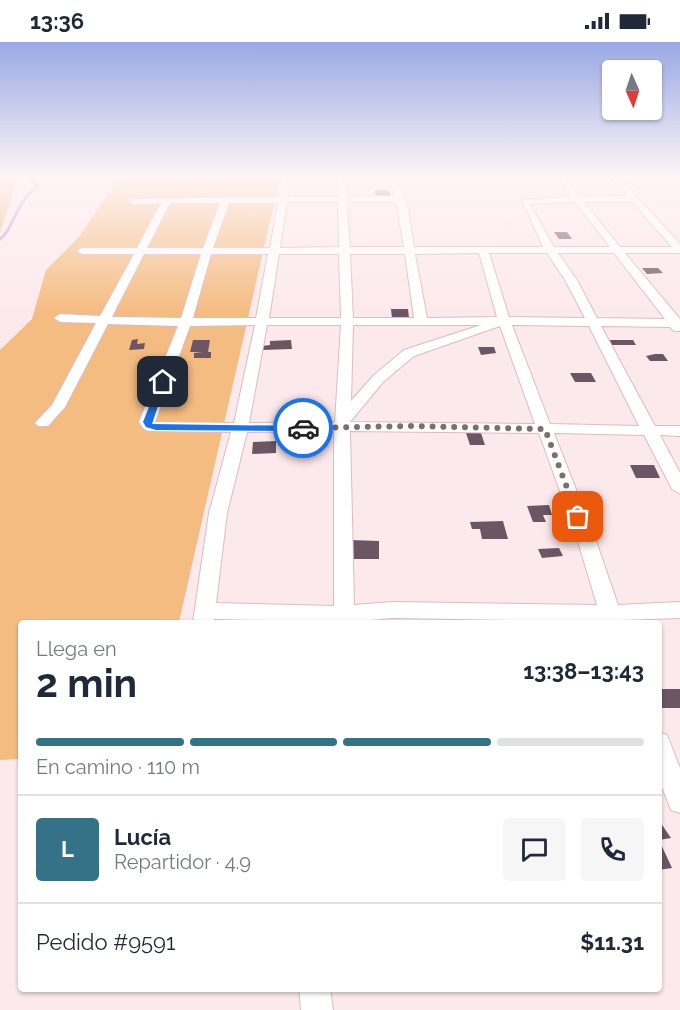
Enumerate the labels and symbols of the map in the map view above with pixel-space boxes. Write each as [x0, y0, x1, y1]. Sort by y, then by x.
north arrow [602, 60, 662, 120]
pin [137, 356, 188, 407]
courier [273, 398, 333, 458]
pin [552, 491, 603, 542]

